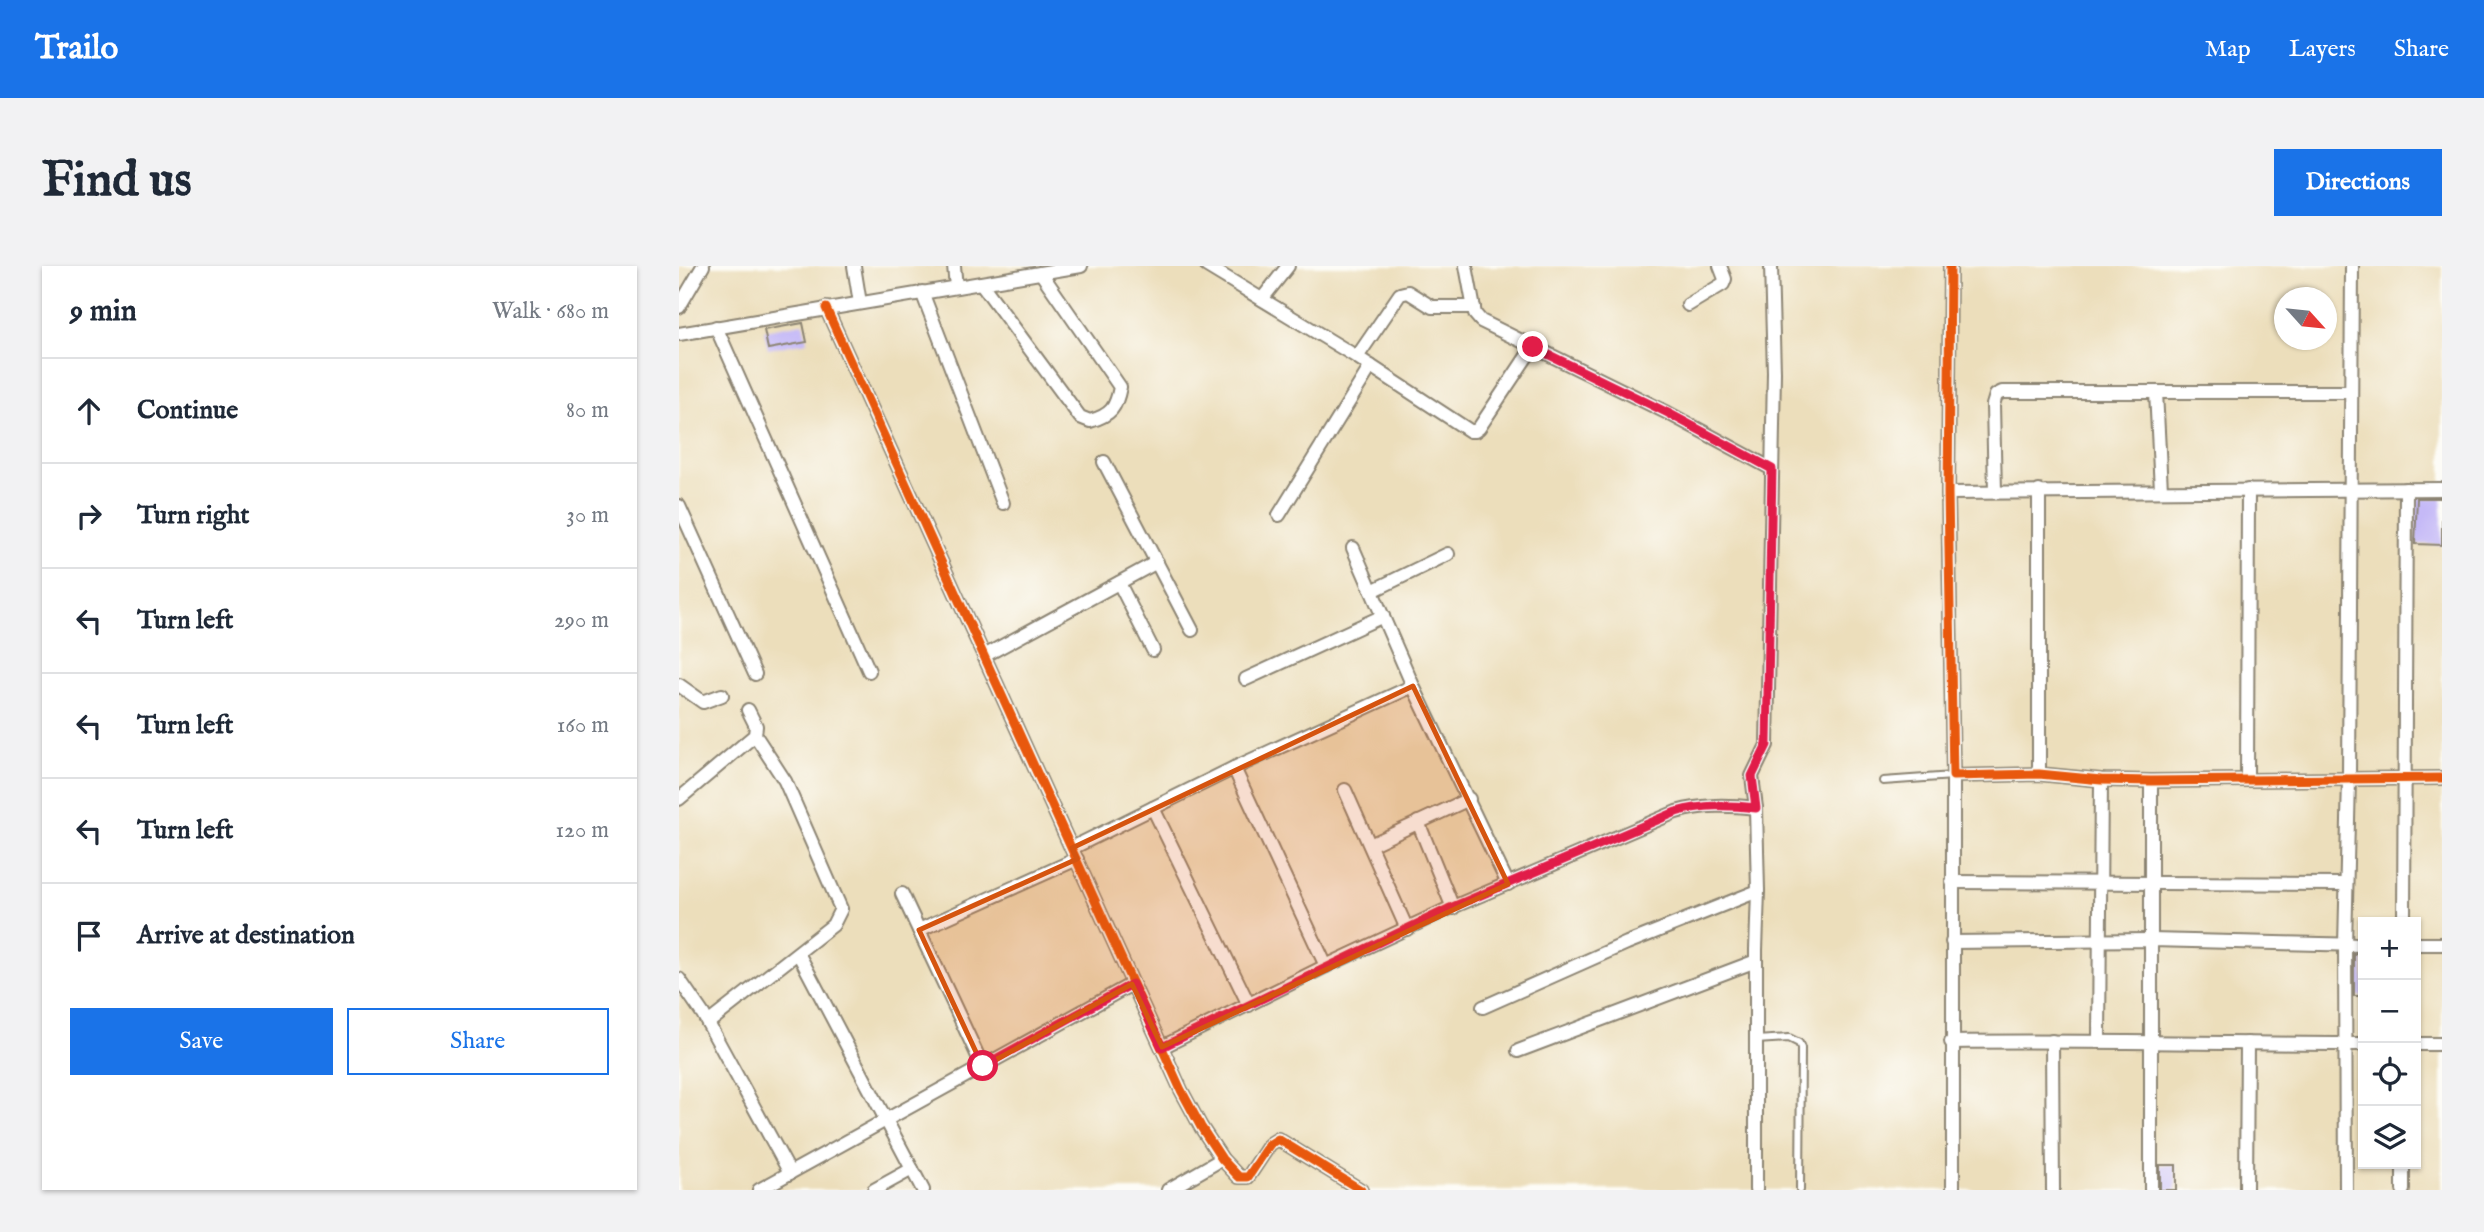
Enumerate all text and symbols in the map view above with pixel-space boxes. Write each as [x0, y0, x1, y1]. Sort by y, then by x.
text: Trailo [35, 28, 118, 70]
text: Map [2205, 34, 2251, 65]
text: Layers [2289, 34, 2356, 65]
text: Share [2394, 34, 2449, 65]
button: Directions [2274, 149, 2442, 216]
text: Find us [42, 151, 192, 213]
north arrow [2274, 287, 2337, 350]
text: 9 min [70, 293, 137, 331]
text: Walk · 680 m [492, 297, 609, 326]
route end [1517, 331, 1548, 362]
icon: ahead [70, 392, 108, 430]
text: Continue [137, 394, 238, 427]
text: 80 m [566, 396, 609, 425]
icon: right [70, 497, 108, 535]
text: Turn right [137, 499, 250, 532]
text: 30 m [566, 501, 609, 530]
icon: left [70, 602, 108, 640]
text: Turn left [137, 604, 234, 637]
text: 290 m [554, 606, 609, 635]
icon: left [70, 707, 108, 745]
text: Turn left [137, 709, 234, 742]
text: 160 m [557, 711, 609, 740]
icon: left [70, 812, 108, 850]
text: Turn left [137, 814, 234, 847]
text: 120 m [556, 816, 609, 845]
icon: arrive [70, 917, 108, 955]
map controls [2358, 917, 2421, 1169]
button: + [2358, 917, 2421, 980]
text: Arrive at destination [137, 919, 355, 952]
button: − [2358, 980, 2421, 1043]
button: Save [70, 1008, 333, 1075]
button: Share [347, 1008, 609, 1075]
button: locate [2358, 1043, 2421, 1106]
route start [967, 1050, 998, 1081]
button: layers [2358, 1106, 2421, 1169]

